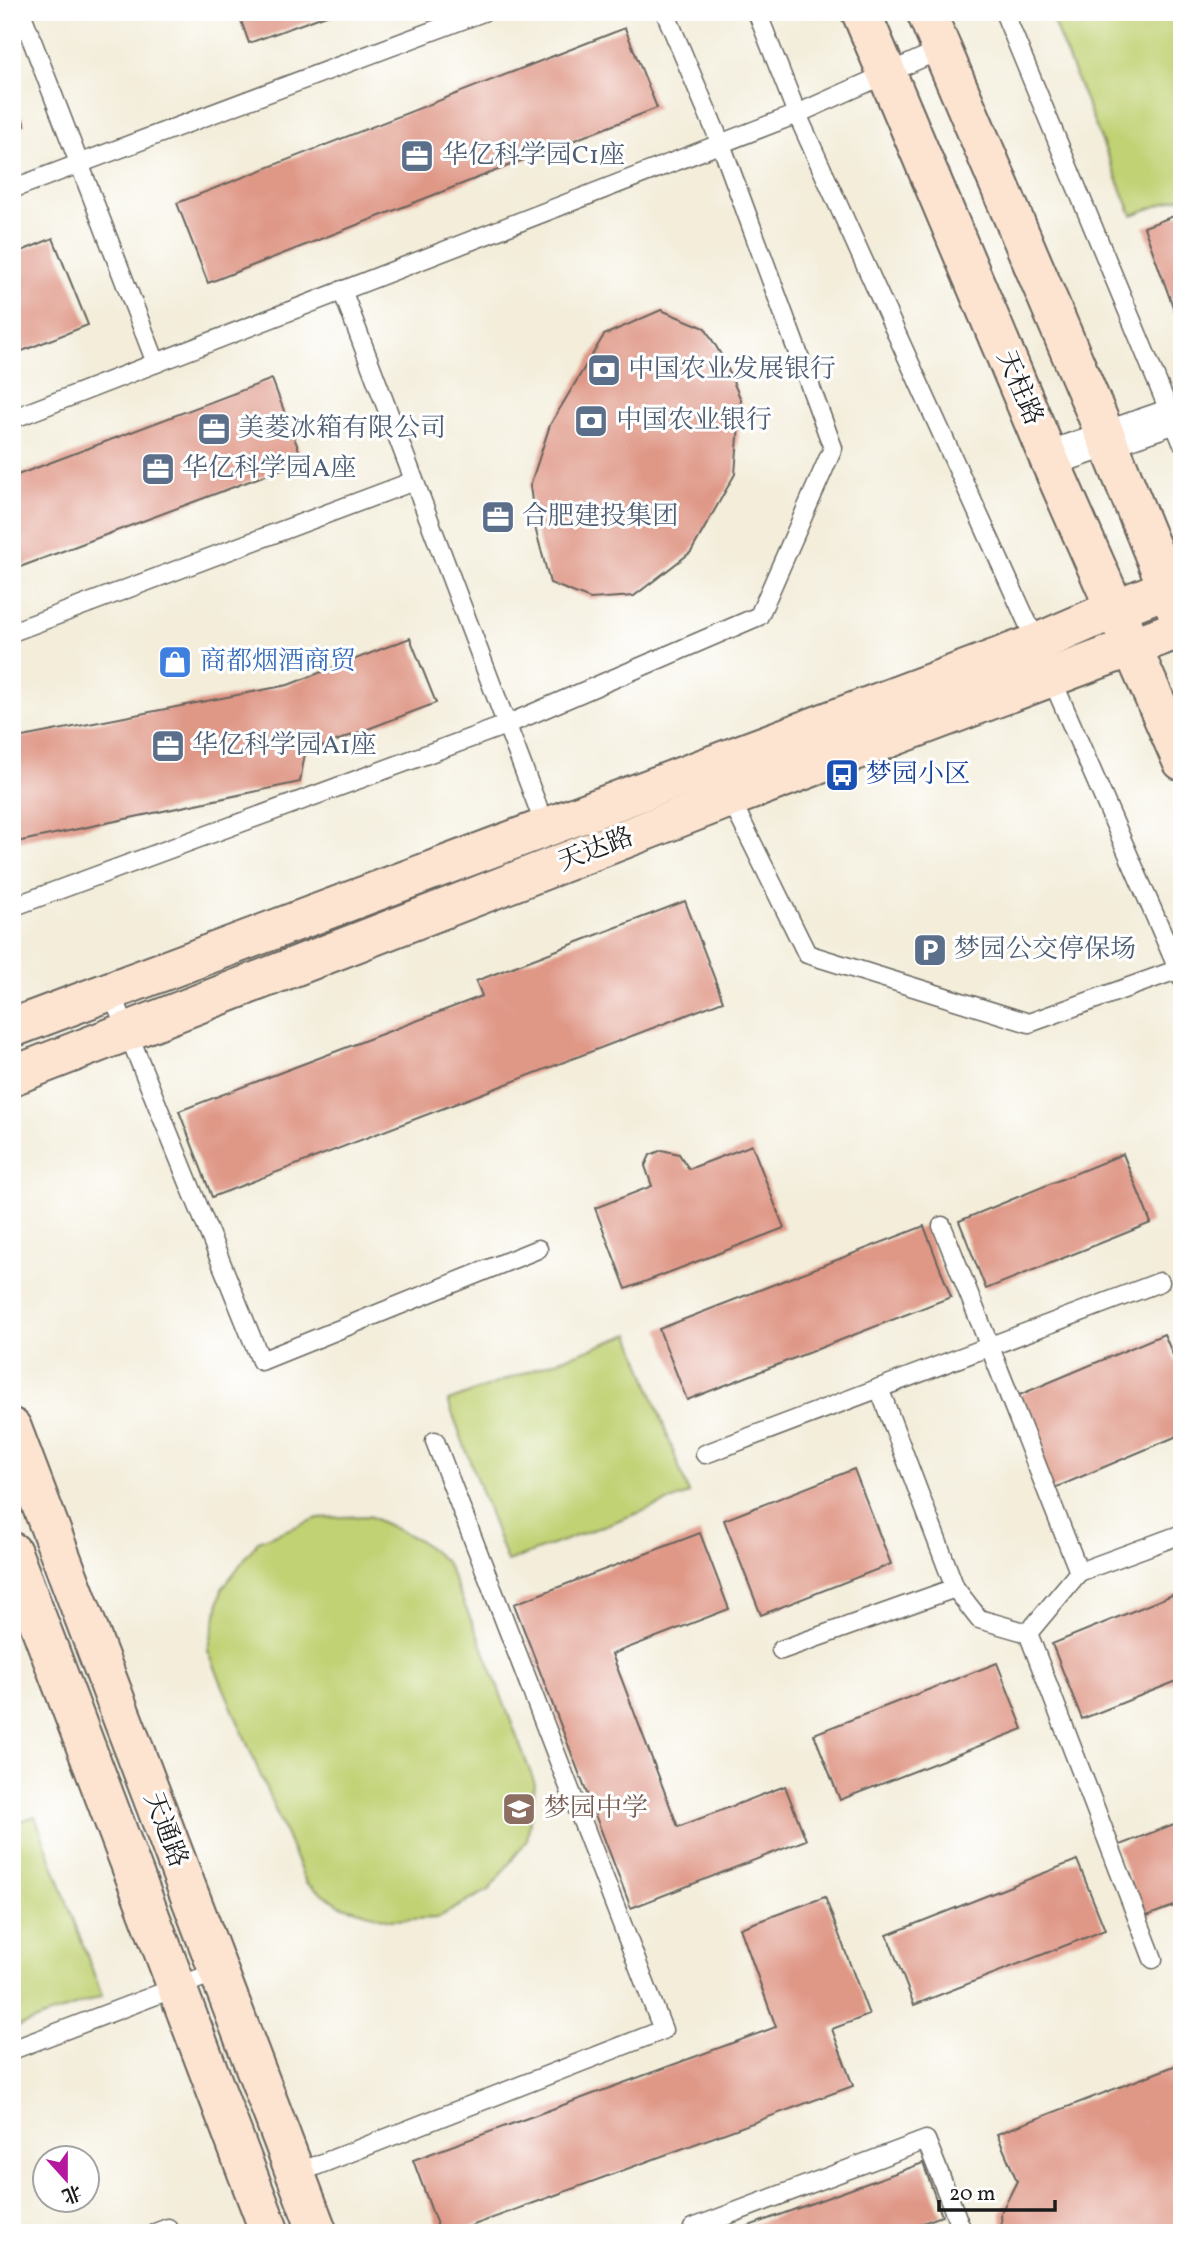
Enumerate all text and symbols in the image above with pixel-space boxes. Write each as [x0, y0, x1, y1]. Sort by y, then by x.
office icon: 华亿科学园C1座 [398, 137, 436, 175]
place label: 华亿科学园C1座 [442, 138, 625, 174]
street label: 天柱路 [987, 345, 1051, 431]
bank icon: 中国农业发展银行 [585, 351, 623, 389]
place label: 中国农业发展银行 [628, 352, 836, 388]
bank icon: 中国农业银行 [572, 402, 610, 440]
place label: 中国农业银行 [616, 403, 772, 439]
office icon: 美菱冰箱有限公司 [195, 410, 233, 448]
place label: 美菱冰箱有限公司 [238, 411, 446, 447]
office icon: 华亿科学园A座 [139, 450, 177, 488]
place label: 华亿科学园A座 [182, 451, 356, 487]
office icon: 合肥建投集团 [479, 498, 517, 536]
place label: 合肥建投集团 [522, 499, 678, 535]
shop icon: 商都烟酒商贸 [156, 643, 194, 681]
place label: 商都烟酒商贸 [200, 644, 356, 680]
office icon: 华亿科学园A1座 [149, 727, 187, 765]
place label: 华亿科学园A1座 [192, 728, 376, 764]
bus stop icon: 梦园小区 [823, 756, 861, 794]
place label: 梦园小区 [866, 757, 970, 793]
street label: 天达路 [553, 819, 639, 881]
parking icon: 梦园公交停保场 [911, 931, 949, 969]
place label: 梦园公交停保场 [954, 932, 1136, 968]
street label: 天通路 [134, 1787, 196, 1873]
school or university icon: 梦园中学 [500, 1790, 538, 1828]
place label: 梦园中学 [544, 1791, 648, 1827]
north arrow [32, 2144, 102, 2214]
scale bar [939, 2168, 1054, 2212]
text: 北 [58, 2177, 85, 2209]
text: 20 m [949, 2180, 995, 2209]

